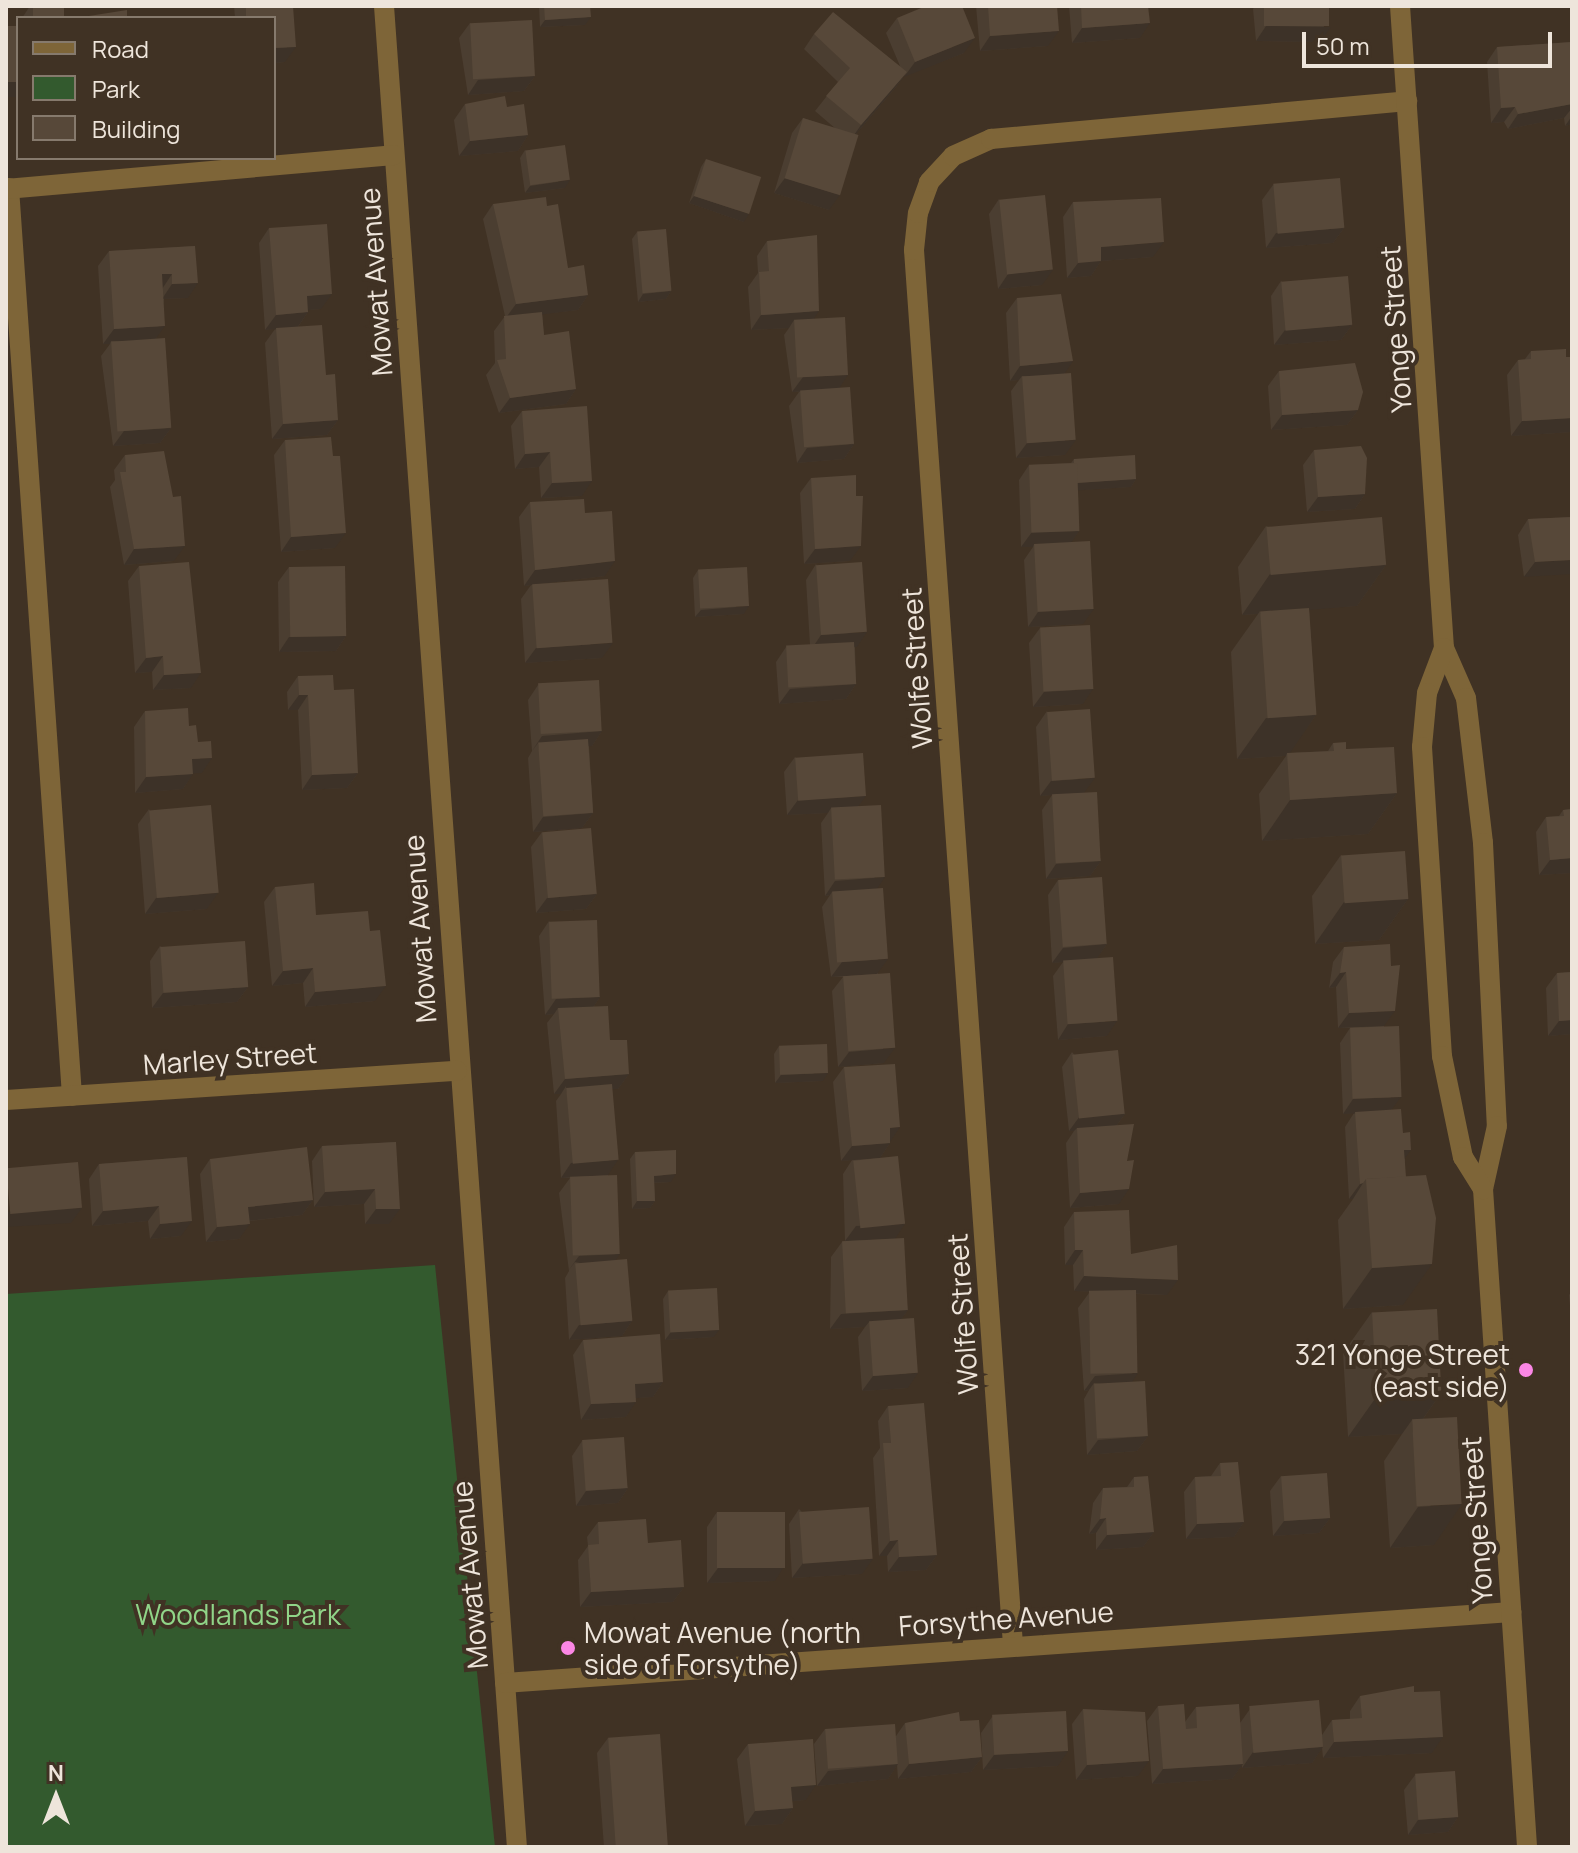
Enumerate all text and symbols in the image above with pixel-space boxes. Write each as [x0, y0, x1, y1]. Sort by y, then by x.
legend [16, 16, 276, 160]
scale bar [1306, 16, 1556, 66]
text: 50 m [1316, 29, 1370, 62]
text: Road [92, 32, 149, 65]
text: Park [92, 72, 140, 105]
text: Building [92, 112, 180, 145]
street label: Mowat Avenue [352, 187, 398, 377]
street label: Yonge Street [1372, 244, 1418, 414]
street label: Wolfe Street [894, 586, 938, 750]
street label: Mowat Avenue [396, 834, 442, 1024]
street label: Marley Street [142, 1035, 318, 1081]
street label: Wolfe Street [940, 1232, 984, 1396]
place label: 321 Yonge Street (east side) [1295, 1337, 1510, 1403]
marker: 321 Yonge Street (east side) [1517, 1361, 1535, 1379]
street label: Yonge Street [1453, 1435, 1499, 1605]
street label: Mowat Avenue [444, 1480, 494, 1670]
street label: Forsythe Avenue [897, 1594, 1115, 1642]
park label: Woodlands Park [135, 1597, 341, 1631]
place label: Mowat Avenue (north side of Forsythe) [584, 1615, 861, 1681]
marker: Mowat Avenue (north side of Forsythe) [559, 1639, 577, 1657]
north arrow [16, 1757, 96, 1837]
text: N [48, 1758, 64, 1788]

